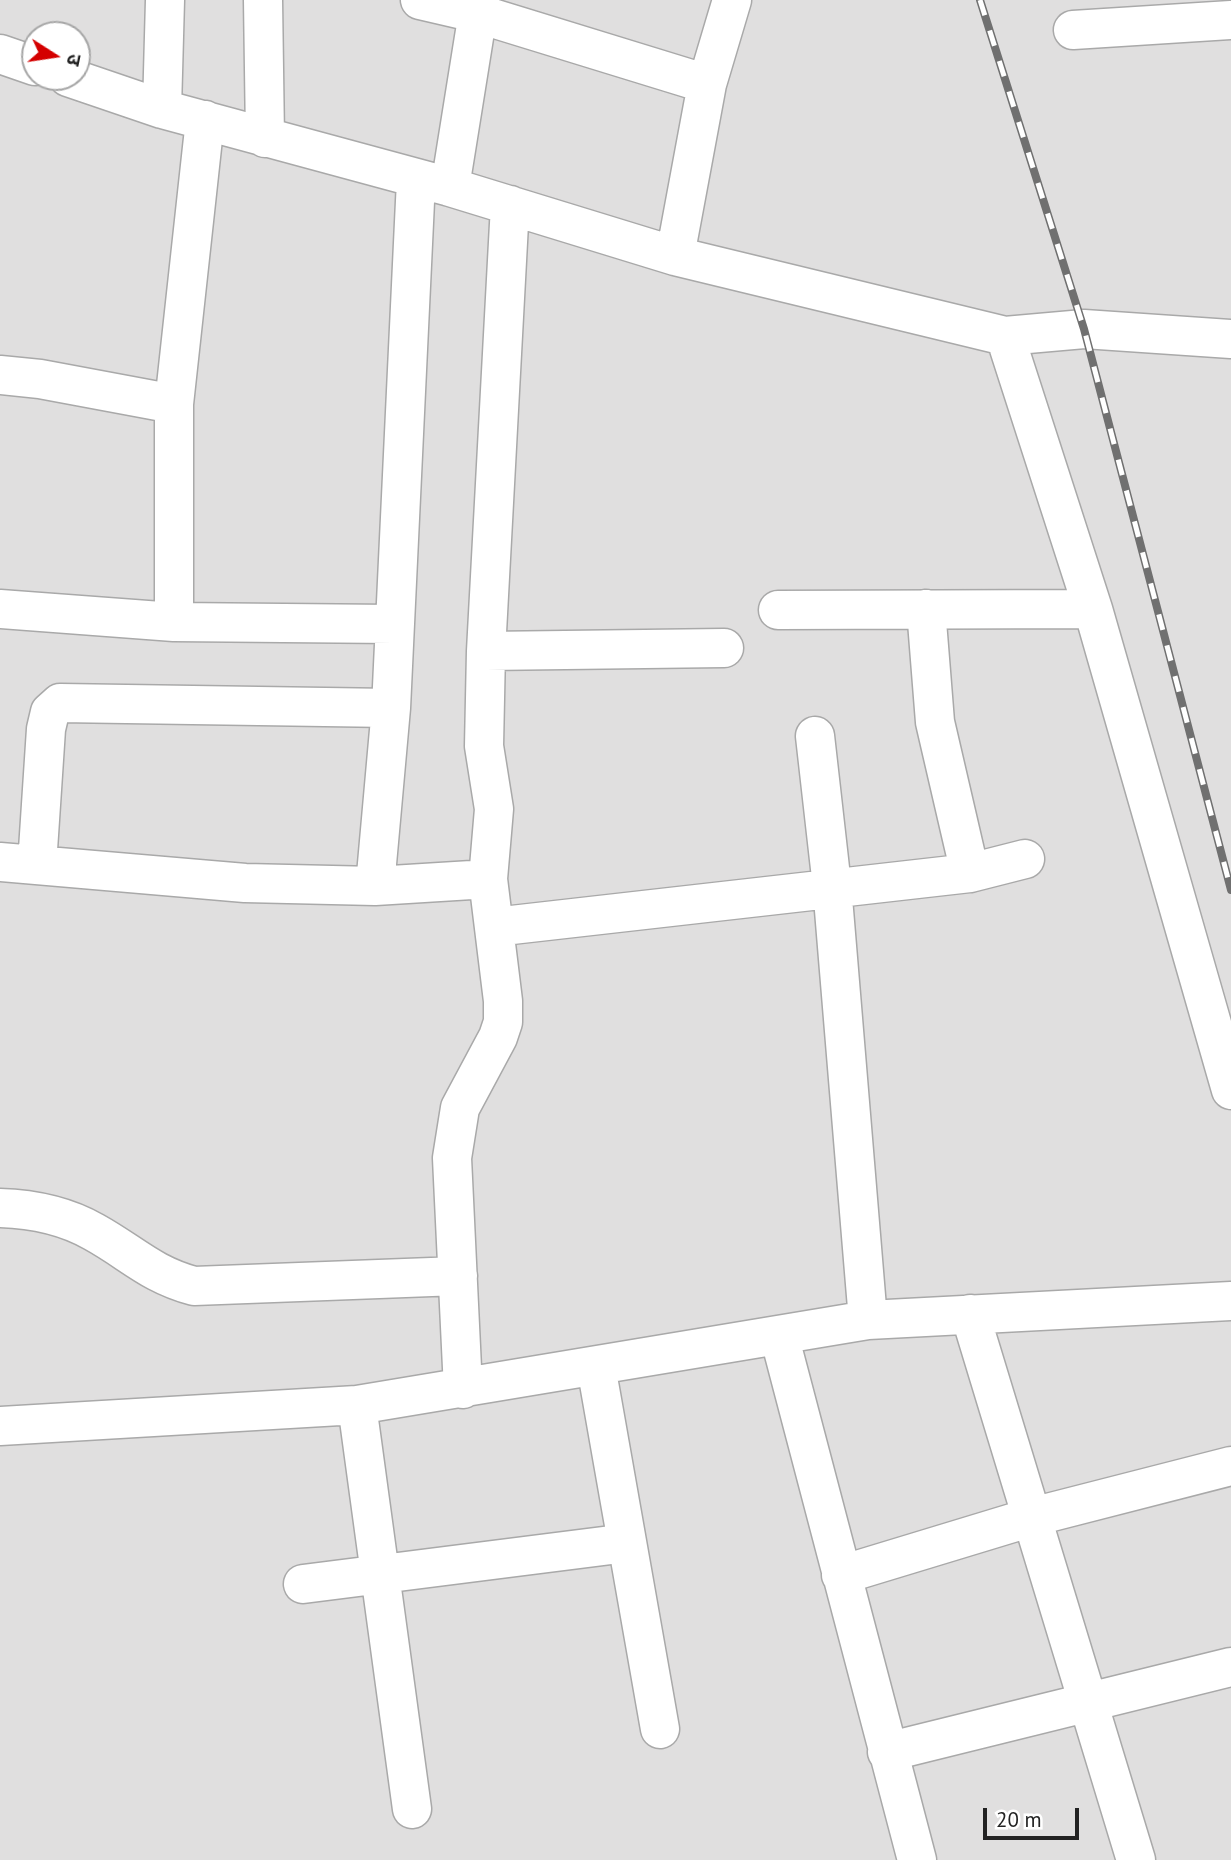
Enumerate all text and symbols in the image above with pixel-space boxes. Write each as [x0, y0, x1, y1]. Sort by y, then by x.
north arrow [21, 21, 91, 91]
text: उ [62, 52, 87, 68]
scale bar [986, 1794, 1082, 1838]
text: 20 m [996, 1806, 1042, 1833]

